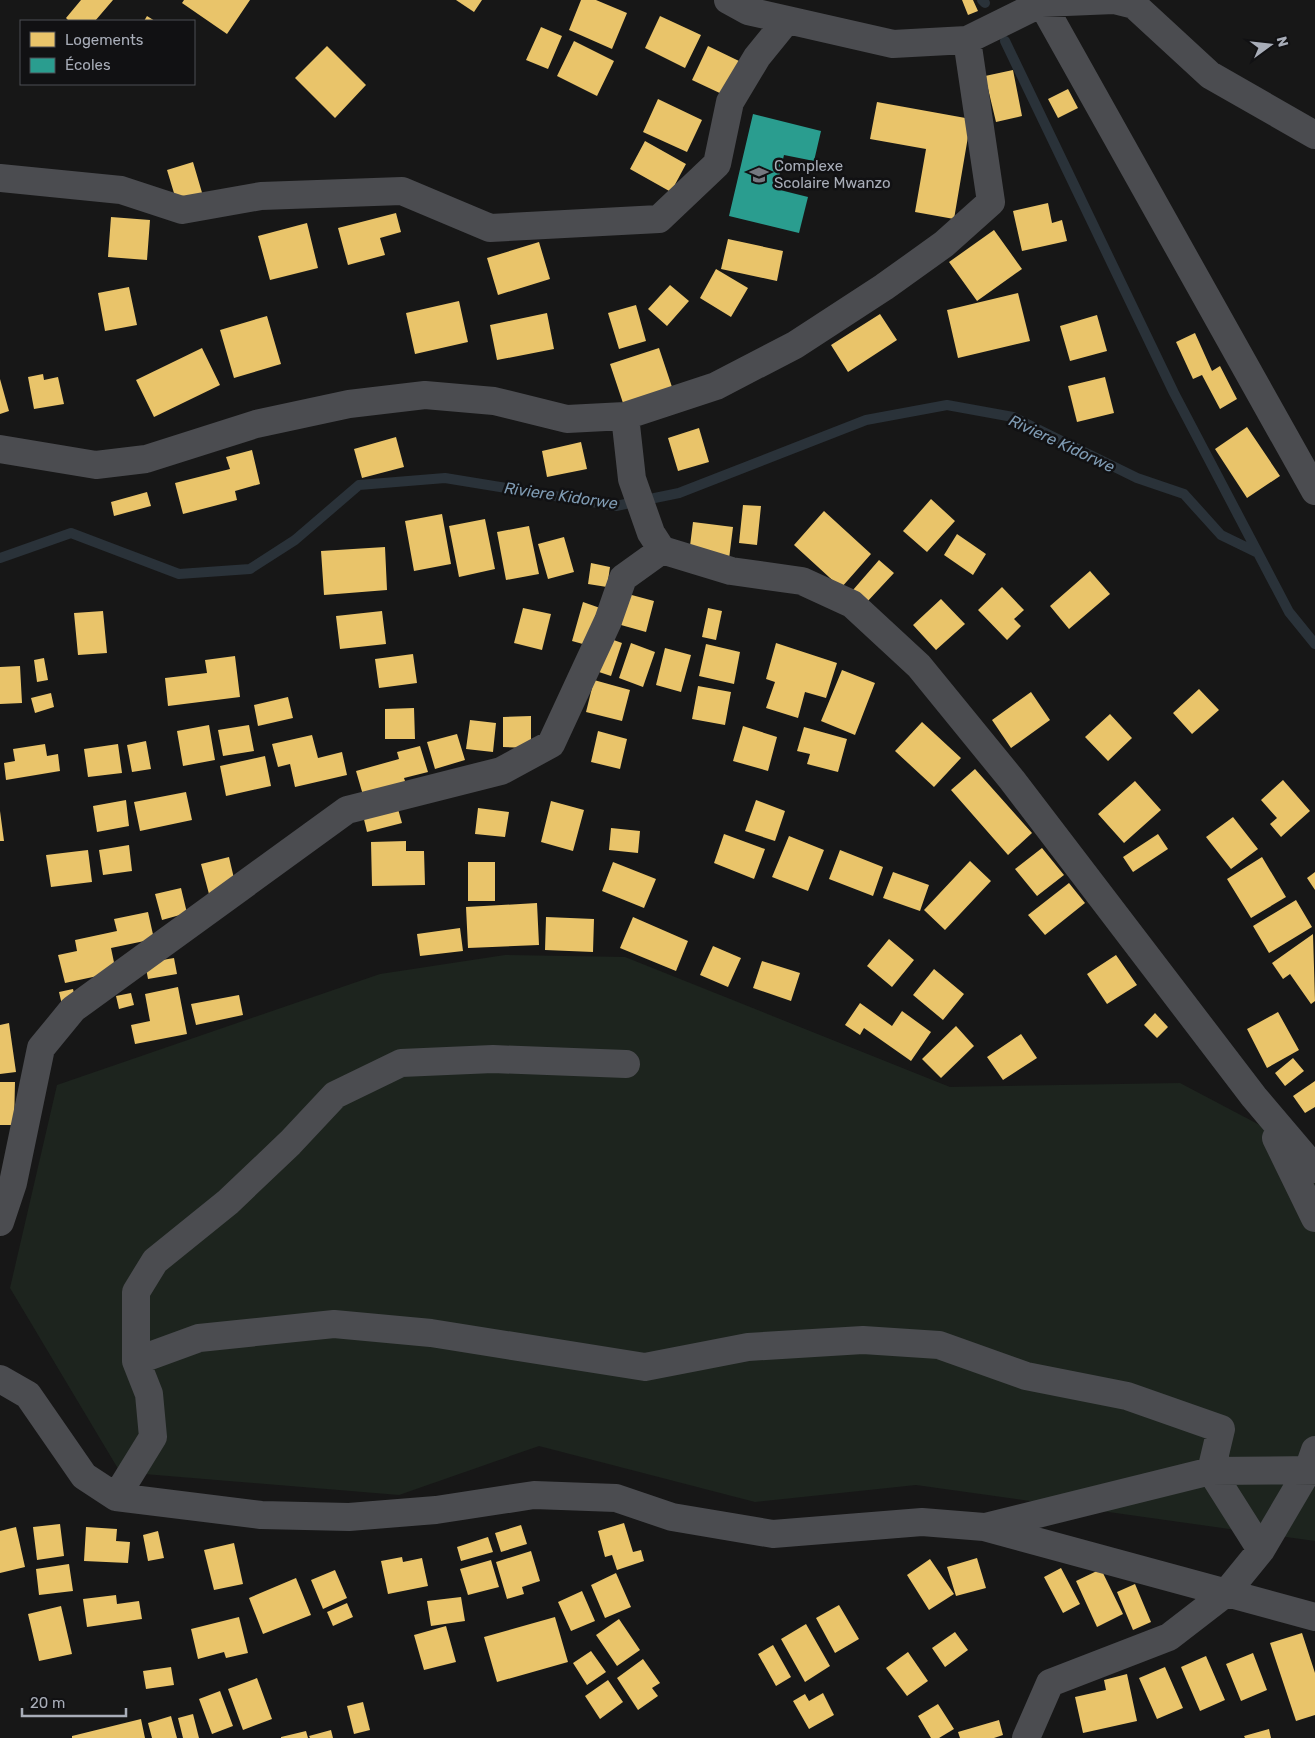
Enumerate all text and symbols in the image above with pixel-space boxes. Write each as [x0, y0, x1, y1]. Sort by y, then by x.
legend [20, 20, 195, 85]
north arrow [1245, 20, 1295, 70]
text: Logements [65, 31, 144, 49]
text: N [1273, 35, 1292, 49]
text: Écoles [65, 56, 111, 74]
place label: Complexe Scolaire Mwanzo [774, 157, 891, 192]
school or university icon: Complexe Scolaire Mwanzo [748, 164, 770, 186]
water label: Riviere Kidorwe [1006, 411, 1118, 476]
water label: Riviere Kidorwe [503, 478, 619, 513]
scale bar [22, 1686, 126, 1718]
text: 20 m [30, 1694, 65, 1712]

